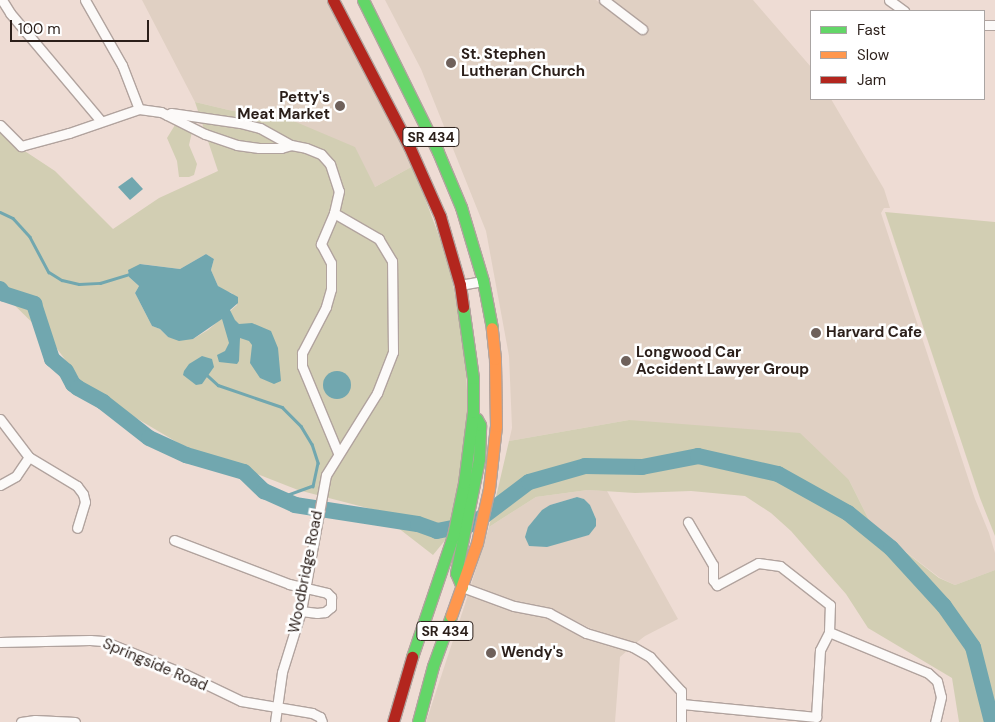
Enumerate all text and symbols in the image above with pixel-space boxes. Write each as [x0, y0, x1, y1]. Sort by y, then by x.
scale bar [12, 10, 151, 42]
legend [810, 10, 985, 100]
text: 100 m [18, 19, 61, 39]
text: Fast [857, 20, 886, 40]
place label: St. Stephen Lutheran Church [461, 45, 585, 80]
text: Slow [857, 45, 889, 65]
marker: St. Stephen Lutheran Church [445, 57, 457, 69]
text: Jam [857, 70, 886, 90]
place label: Petty's Meat Market [237, 88, 330, 123]
marker: Petty's Meat Market [334, 100, 346, 112]
road number: SR 434 [402, 125, 460, 148]
place label: Harvard Cafe [826, 324, 922, 342]
marker: Harvard Cafe [810, 327, 822, 339]
place label: Longwood Car Accident Lawyer Group [636, 343, 809, 378]
marker: Longwood Car Accident Lawyer Group [620, 355, 632, 367]
street label: Woodbridge Road [285, 509, 327, 635]
road number: SR 434 [416, 620, 474, 642]
street label: Springside Road [100, 635, 210, 695]
place label: Wendy's [501, 644, 564, 662]
marker: Wendy's [485, 647, 497, 659]

